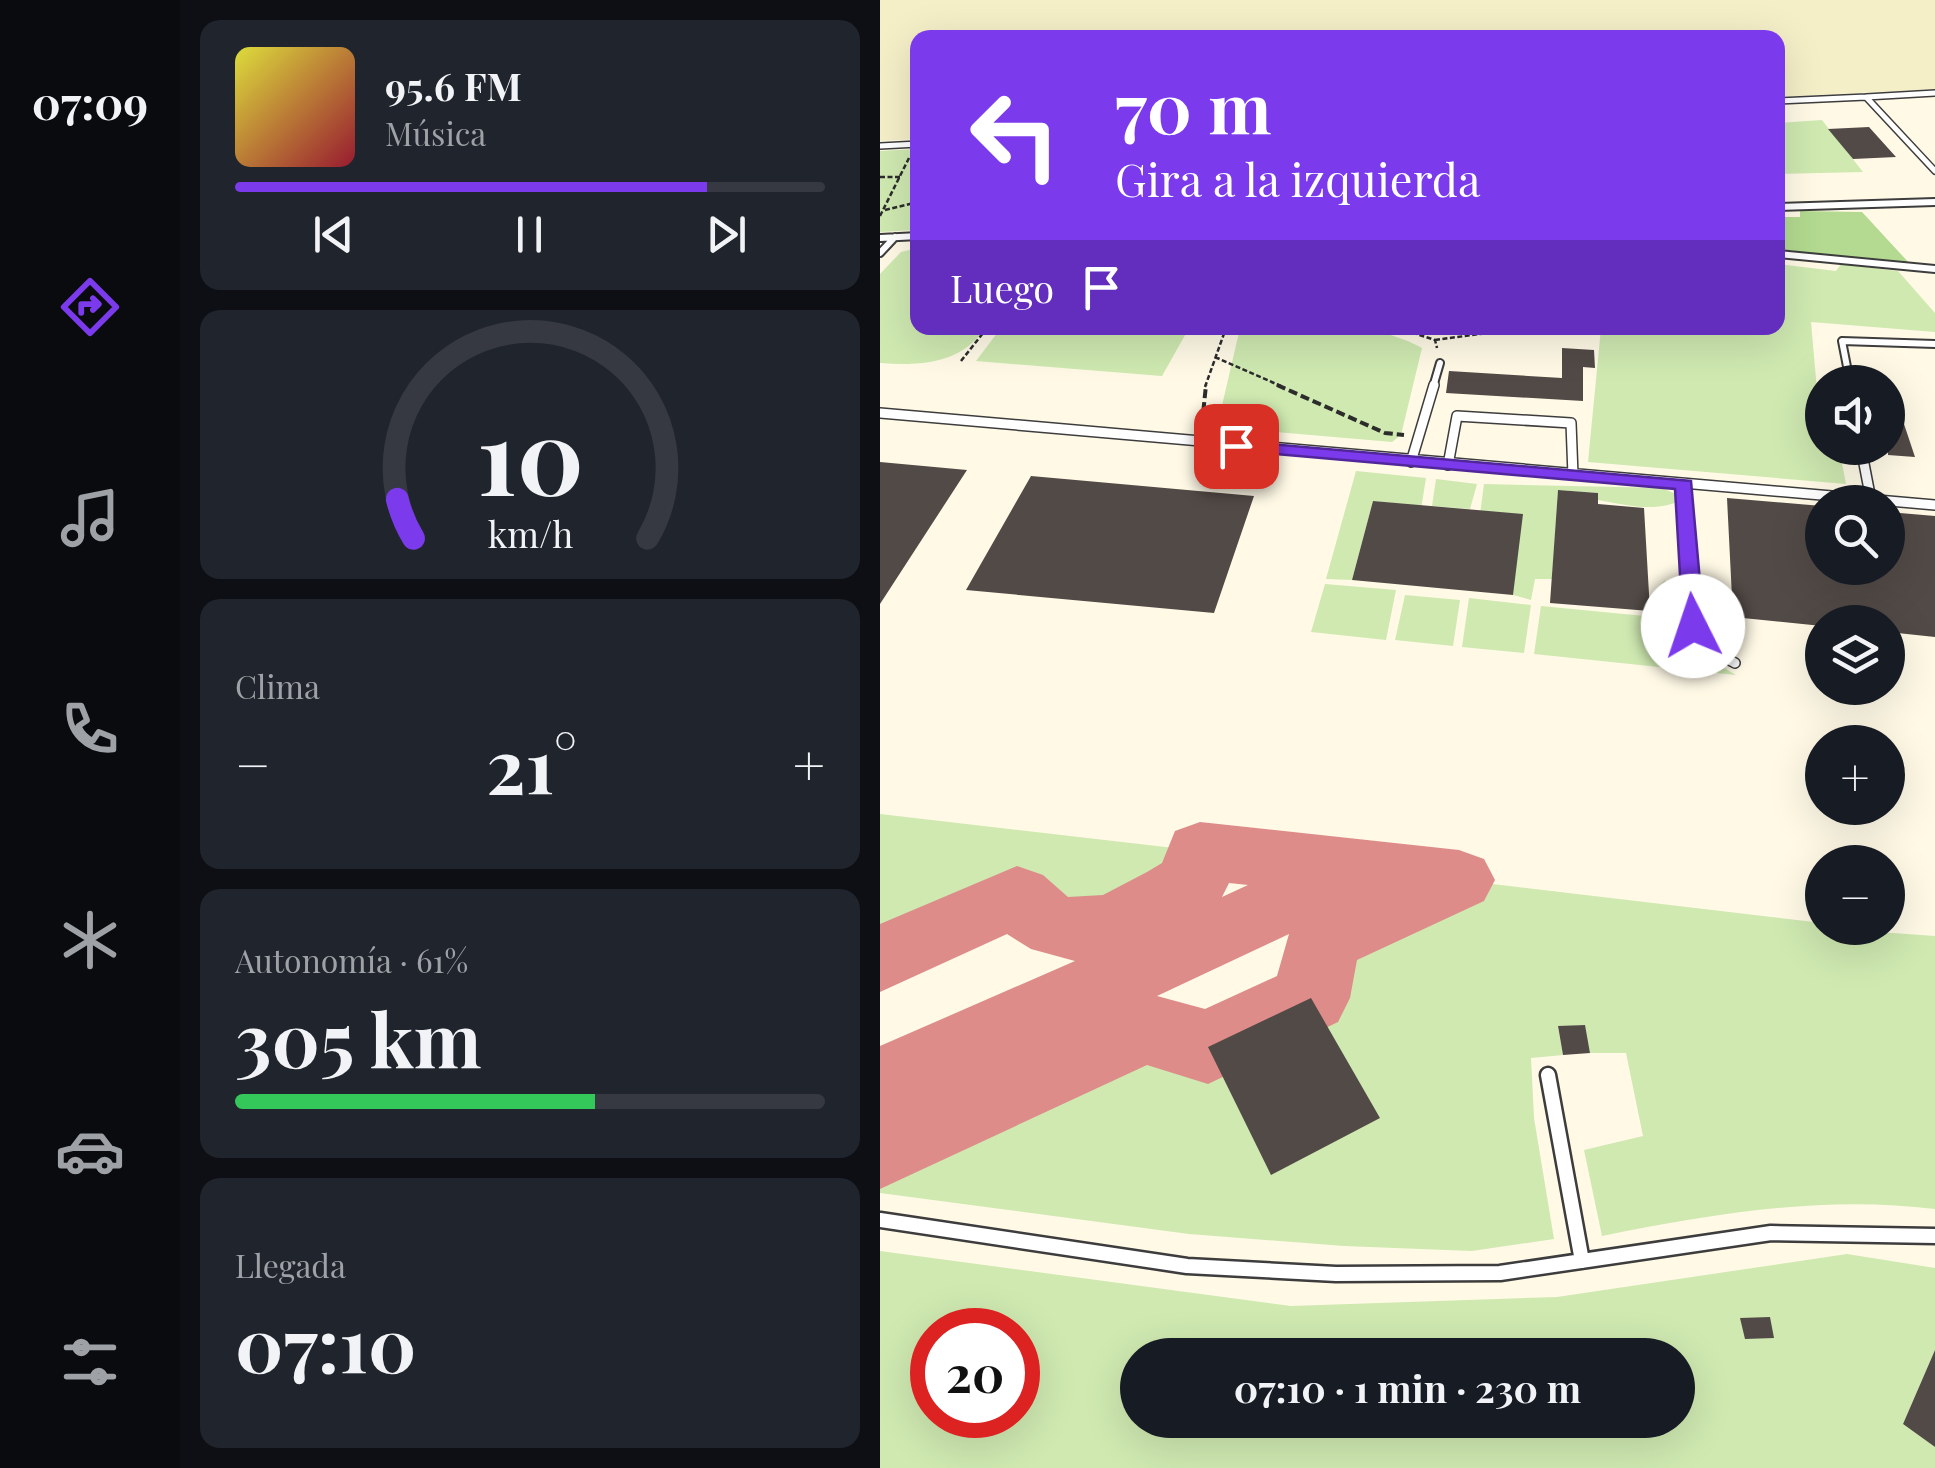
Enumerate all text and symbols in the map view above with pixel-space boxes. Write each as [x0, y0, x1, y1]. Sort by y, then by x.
text: 70 m [1115, 58, 1272, 152]
text: 95.6 FM [385, 60, 522, 111]
icon: left [950, 70, 1080, 200]
text: 07:09 [32, 71, 148, 131]
text: Música [385, 111, 486, 154]
text: Gira a la izquierda [1115, 148, 1480, 208]
icon: previous [306, 207, 361, 262]
icon: pause [502, 207, 557, 262]
icon: next [699, 207, 754, 262]
icon: arrive [1074, 260, 1129, 315]
text: Luego [950, 262, 1054, 313]
icon: directions [55, 272, 125, 342]
map controls [1805, 365, 1905, 945]
button: sound [1805, 365, 1905, 465]
text: 10 [477, 383, 583, 522]
pin [1194, 404, 1279, 489]
icon: arrive [1209, 419, 1264, 474]
icon: music [55, 483, 125, 553]
button: search [1805, 485, 1905, 585]
text: km/h [487, 509, 573, 557]
position arrow [1641, 574, 1745, 678]
button: layers [1805, 605, 1905, 705]
text: Clima [235, 664, 320, 707]
icon: phone [55, 694, 125, 764]
text: 21° [486, 713, 577, 813]
button: + [1805, 725, 1905, 825]
text: − [235, 726, 271, 800]
text: + [793, 726, 825, 800]
button: − [1805, 845, 1905, 945]
icon: climate [55, 905, 125, 975]
text: Autonomía · 61% [235, 938, 468, 981]
text: 305 km [235, 987, 482, 1087]
icon: car [55, 1116, 125, 1186]
text: Llegada [235, 1243, 346, 1286]
text: 07:10 [235, 1292, 416, 1392]
speed limit sign: 20 [910, 1308, 1040, 1438]
icon: filters [55, 1327, 125, 1397]
text: 07:10 · 1 min · 230 m [1234, 1362, 1581, 1413]

